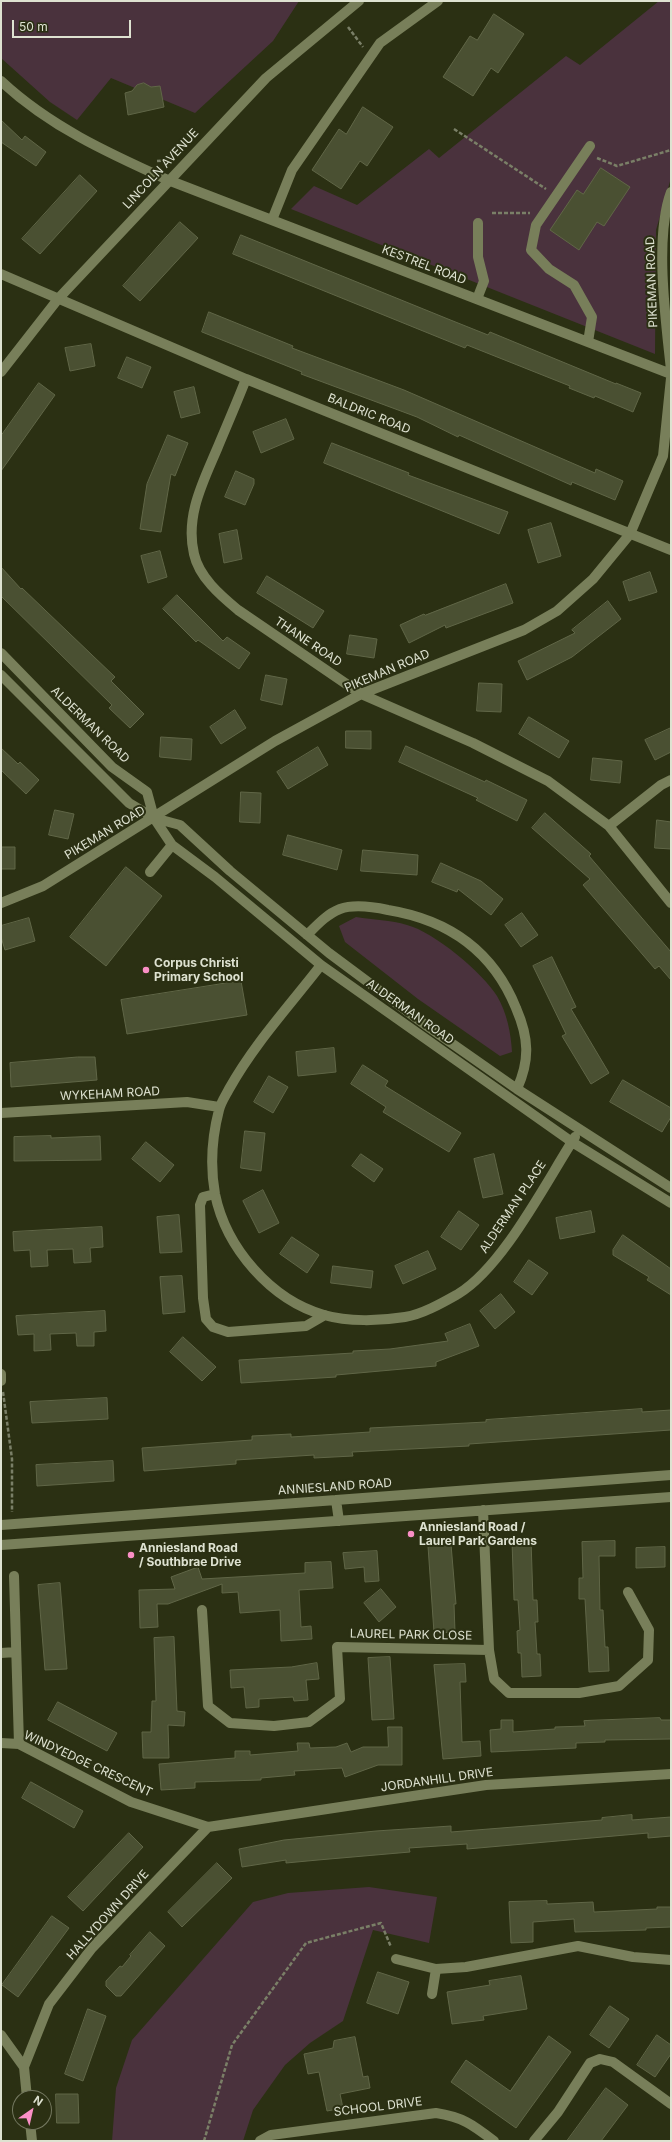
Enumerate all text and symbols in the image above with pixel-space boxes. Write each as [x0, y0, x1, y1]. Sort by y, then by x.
scale bar [14, 12, 133, 38]
text: 50 m [19, 19, 48, 34]
street label: LINCOLN AVENUE [120, 126, 202, 212]
street label: PIKEMAN ROAD [643, 236, 661, 328]
street label: KESTREL ROAD [380, 242, 468, 288]
street label: BALDRIC ROAD [325, 391, 413, 437]
street label: THANE ROAD [272, 614, 344, 670]
street label: PIKEMAN ROAD [342, 647, 432, 695]
street label: ALDERMAN ROAD [48, 684, 132, 766]
street label: PIKEMAN ROAD [62, 803, 148, 863]
place label: Corpus Christi Primary School [154, 956, 243, 984]
marker: Corpus Christi Primary School [141, 965, 151, 975]
street label: ALDERMAN ROAD [363, 976, 457, 1048]
street label: WYKEHAM ROAD [60, 1084, 160, 1104]
street label: ALDERMAN PLACE [477, 1158, 549, 1256]
street label: ANNIESLAND ROAD [278, 1476, 392, 1498]
place label: Anniesland Road / Laurel Park Gardens [419, 1520, 537, 1548]
marker: Anniesland Road / Laurel Park Gardens [406, 1529, 416, 1539]
place label: Anniesland Road / Southbrae Drive [139, 1541, 241, 1569]
marker: Anniesland Road / Southbrae Drive [126, 1550, 136, 1560]
street label: LAUREL PARK CLOSE [350, 1627, 472, 1643]
street label: WINDYEDGE CRESCENT [21, 1728, 155, 1800]
street label: JORDANHILL DRIVE [380, 1765, 494, 1795]
street label: HALLYDOWN DRIVE [64, 1867, 152, 1963]
north arrow [12, 2090, 52, 2130]
text: N [31, 2093, 46, 2109]
street label: SCHOOL DRIVE [333, 2094, 423, 2120]

